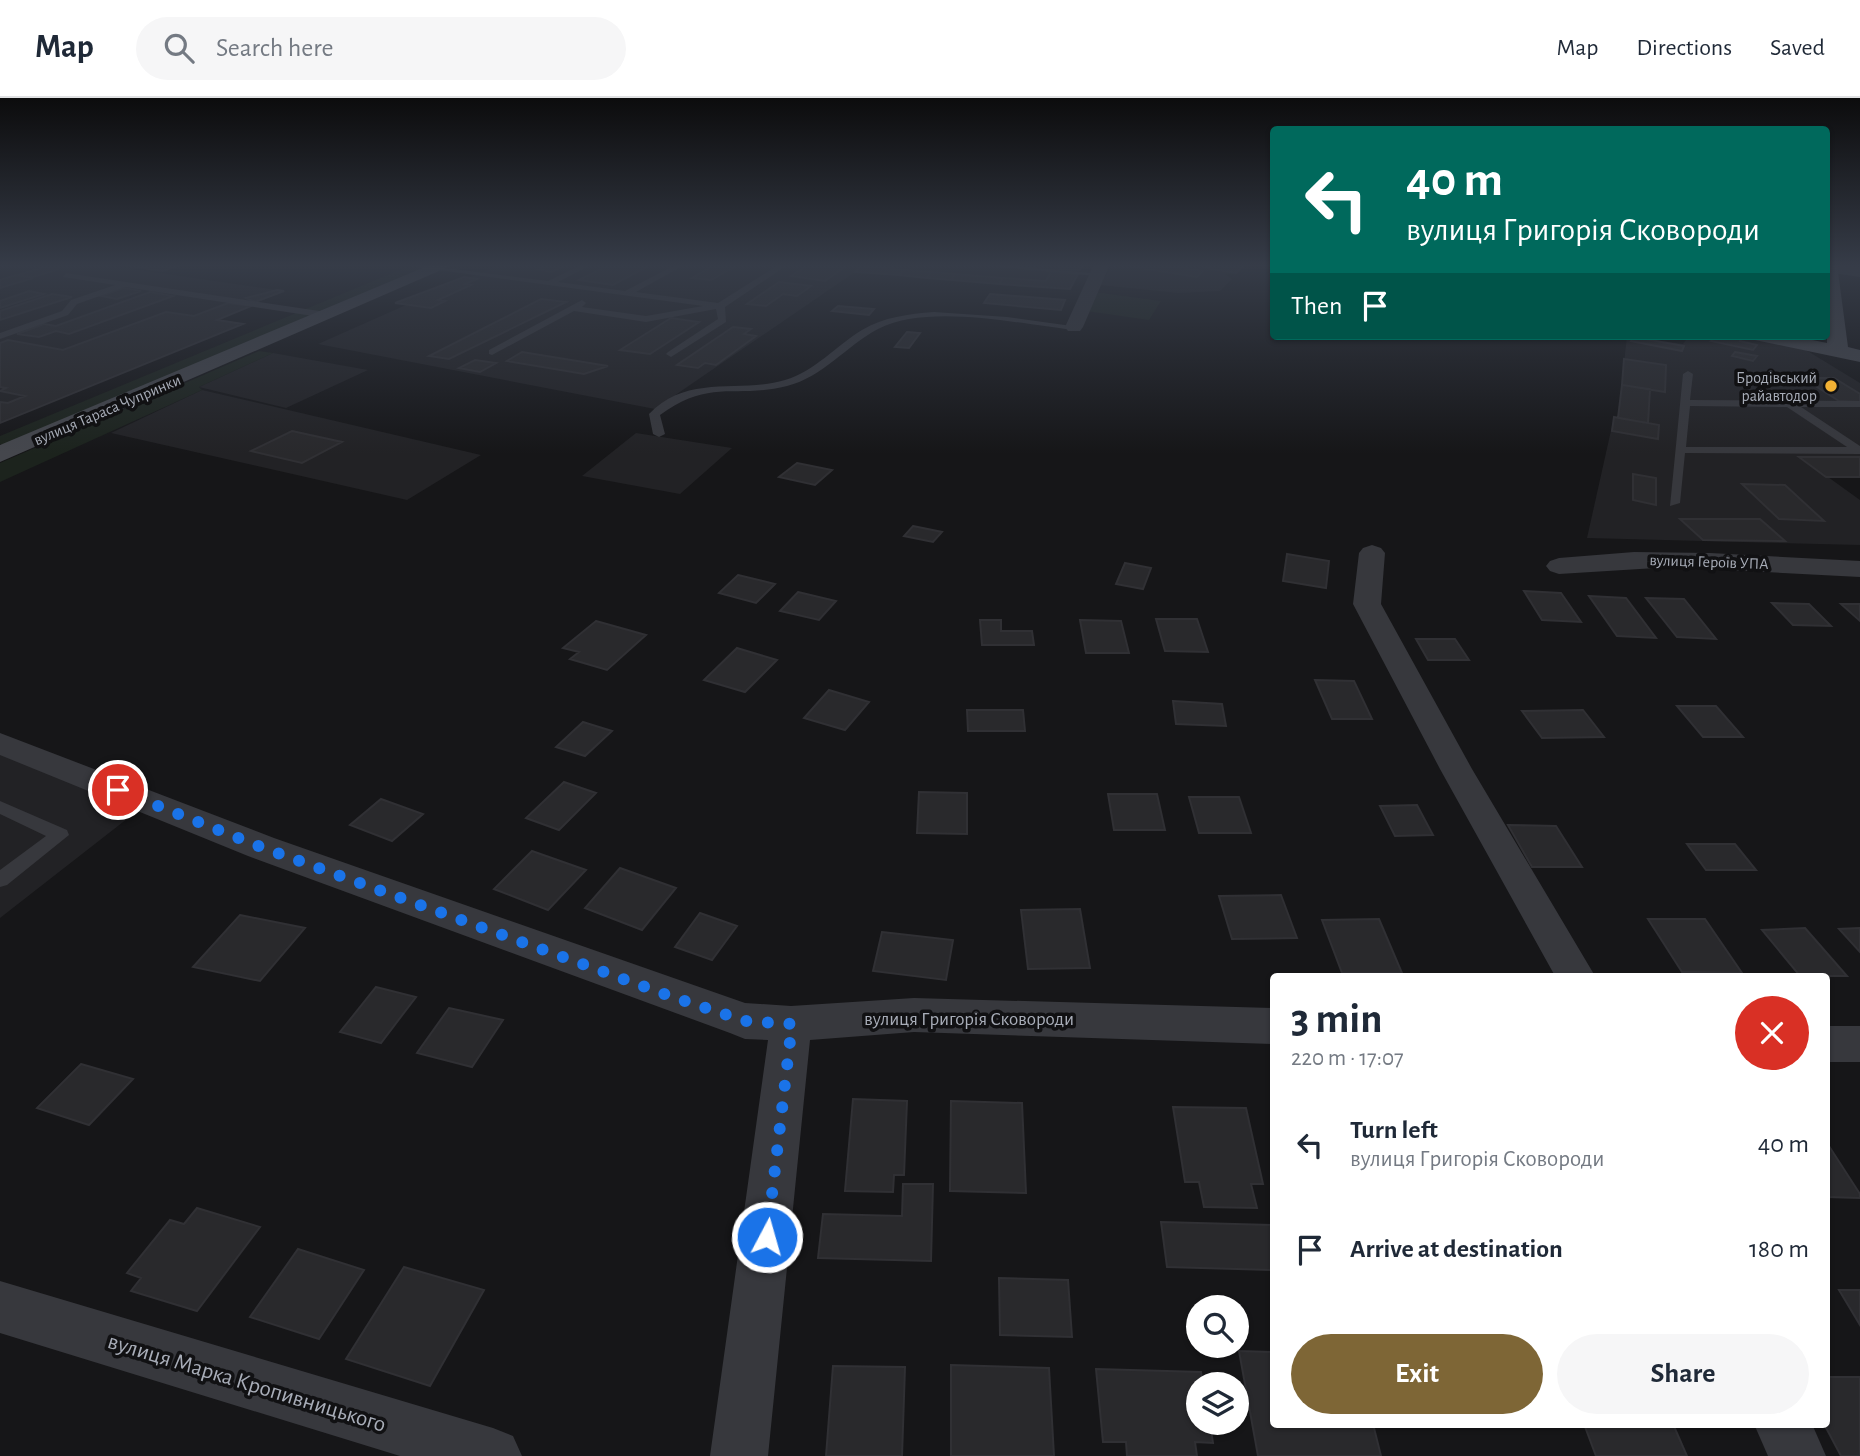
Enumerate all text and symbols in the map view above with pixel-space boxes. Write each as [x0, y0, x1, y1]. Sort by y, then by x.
search box [136, 17, 626, 80]
icon: search [160, 29, 198, 67]
text: Map [35, 31, 94, 64]
text: Search here [216, 35, 334, 61]
text: Map [1556, 36, 1598, 60]
text: Directions [1636, 36, 1732, 60]
text: Saved [1770, 36, 1825, 60]
icon: left [1291, 154, 1382, 245]
text: 40 m [1406, 156, 1503, 205]
text: вулиця Григорія Сковороди [1406, 214, 1760, 246]
icon: arrive [1356, 287, 1394, 325]
text: Then [1291, 293, 1342, 319]
place label: Бродівський райавтодор [1736, 370, 1817, 404]
street label: вулиця Тараса Чупринки [31, 372, 184, 449]
marker: Бродівський райавтодор [1823, 378, 1839, 394]
street label: вулиця Героїв УПА [1649, 552, 1769, 573]
pin [88, 760, 148, 820]
icon: arrive [99, 771, 137, 809]
button: close [1735, 996, 1809, 1070]
text: 3 min [1291, 998, 1383, 1040]
street label: вулиця Григорія Сковороди [864, 1010, 1074, 1029]
text: 220 m · 17:07 [1291, 1047, 1404, 1070]
text: Turn left [1350, 1117, 1438, 1143]
icon: left [1291, 1126, 1329, 1164]
text: 40 m [1758, 1131, 1809, 1157]
text: вулиця Григорія Сковороди [1350, 1148, 1604, 1171]
position arrow [730, 1200, 804, 1274]
icon: arrive [1291, 1231, 1329, 1269]
text: Arrive at destination [1350, 1236, 1563, 1262]
text: 180 m [1749, 1236, 1809, 1262]
map controls [1186, 1295, 1249, 1435]
button: search [1186, 1295, 1249, 1358]
street label: вулиця Марка Кропивницького [105, 1330, 388, 1437]
button: Exit [1291, 1334, 1543, 1414]
button: Share [1557, 1334, 1809, 1414]
button: layers [1186, 1372, 1249, 1435]

